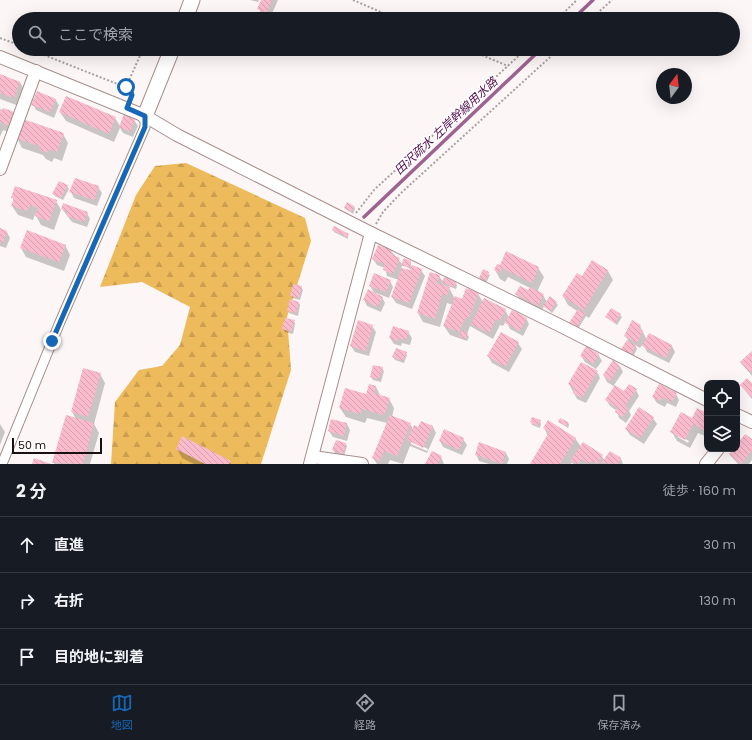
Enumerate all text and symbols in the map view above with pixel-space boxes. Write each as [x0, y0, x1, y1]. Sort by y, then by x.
search box [12, 12, 740, 56]
icon: search [26, 23, 48, 45]
text: ここで検索 [58, 24, 133, 45]
north arrow [656, 68, 692, 104]
water label: 田沢疏水 左岸幹線用水路 [390, 73, 502, 178]
route start [117, 78, 135, 96]
route end [43, 332, 61, 350]
map controls [704, 380, 740, 452]
button: locate [704, 380, 740, 416]
button: layers [704, 416, 740, 452]
scale bar [12, 436, 102, 455]
text: 50 m [18, 437, 46, 453]
text: 2 分 [16, 479, 46, 503]
text: 徒歩 · 160 m [663, 481, 736, 500]
icon: ahead [16, 534, 38, 556]
text: 直進 [54, 534, 84, 555]
text: 30 m [703, 535, 736, 554]
icon: right [16, 590, 38, 612]
text: 右折 [54, 590, 84, 611]
text: 130 m [699, 591, 736, 610]
icon: arrive [16, 646, 38, 668]
text: 目的地に到着 [54, 646, 144, 667]
tab: 地図 [111, 692, 133, 734]
tab: 経路 [354, 692, 376, 734]
tab: 保存済み [597, 692, 641, 734]

